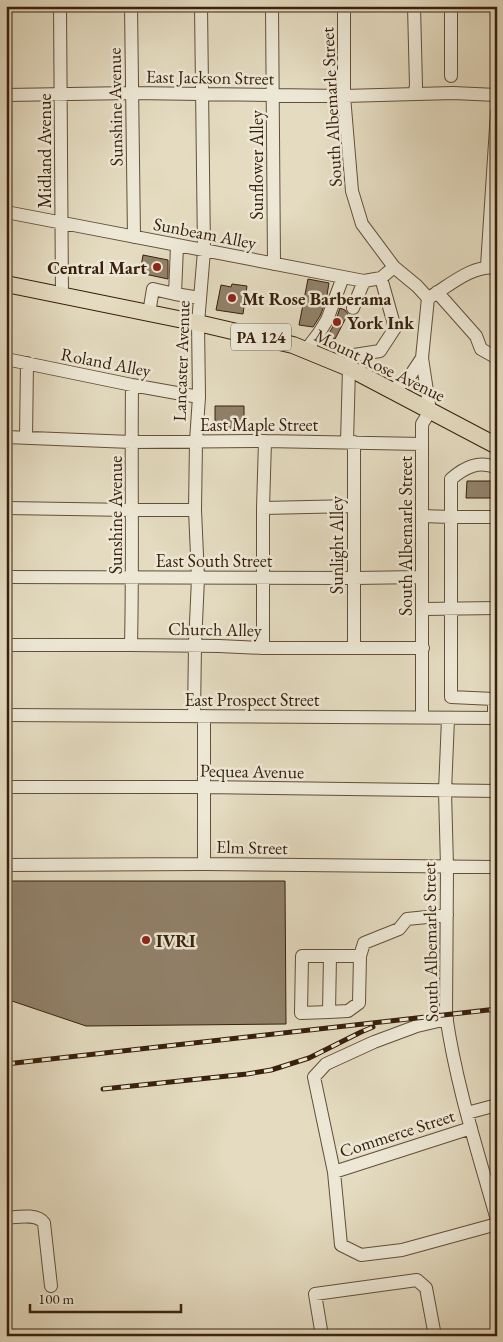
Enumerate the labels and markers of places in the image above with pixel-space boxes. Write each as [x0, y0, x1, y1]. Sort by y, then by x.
place label: Central Mart [47, 256, 147, 279]
marker: Central Mart [151, 261, 163, 273]
place label: Mt Rose Barberama [242, 287, 392, 310]
marker: Mt Rose Barberama [226, 292, 238, 304]
place label: York Ink [347, 311, 415, 334]
marker: York Ink [331, 316, 343, 328]
place label: IVRI [156, 929, 196, 952]
marker: IVRI [140, 934, 152, 946]

